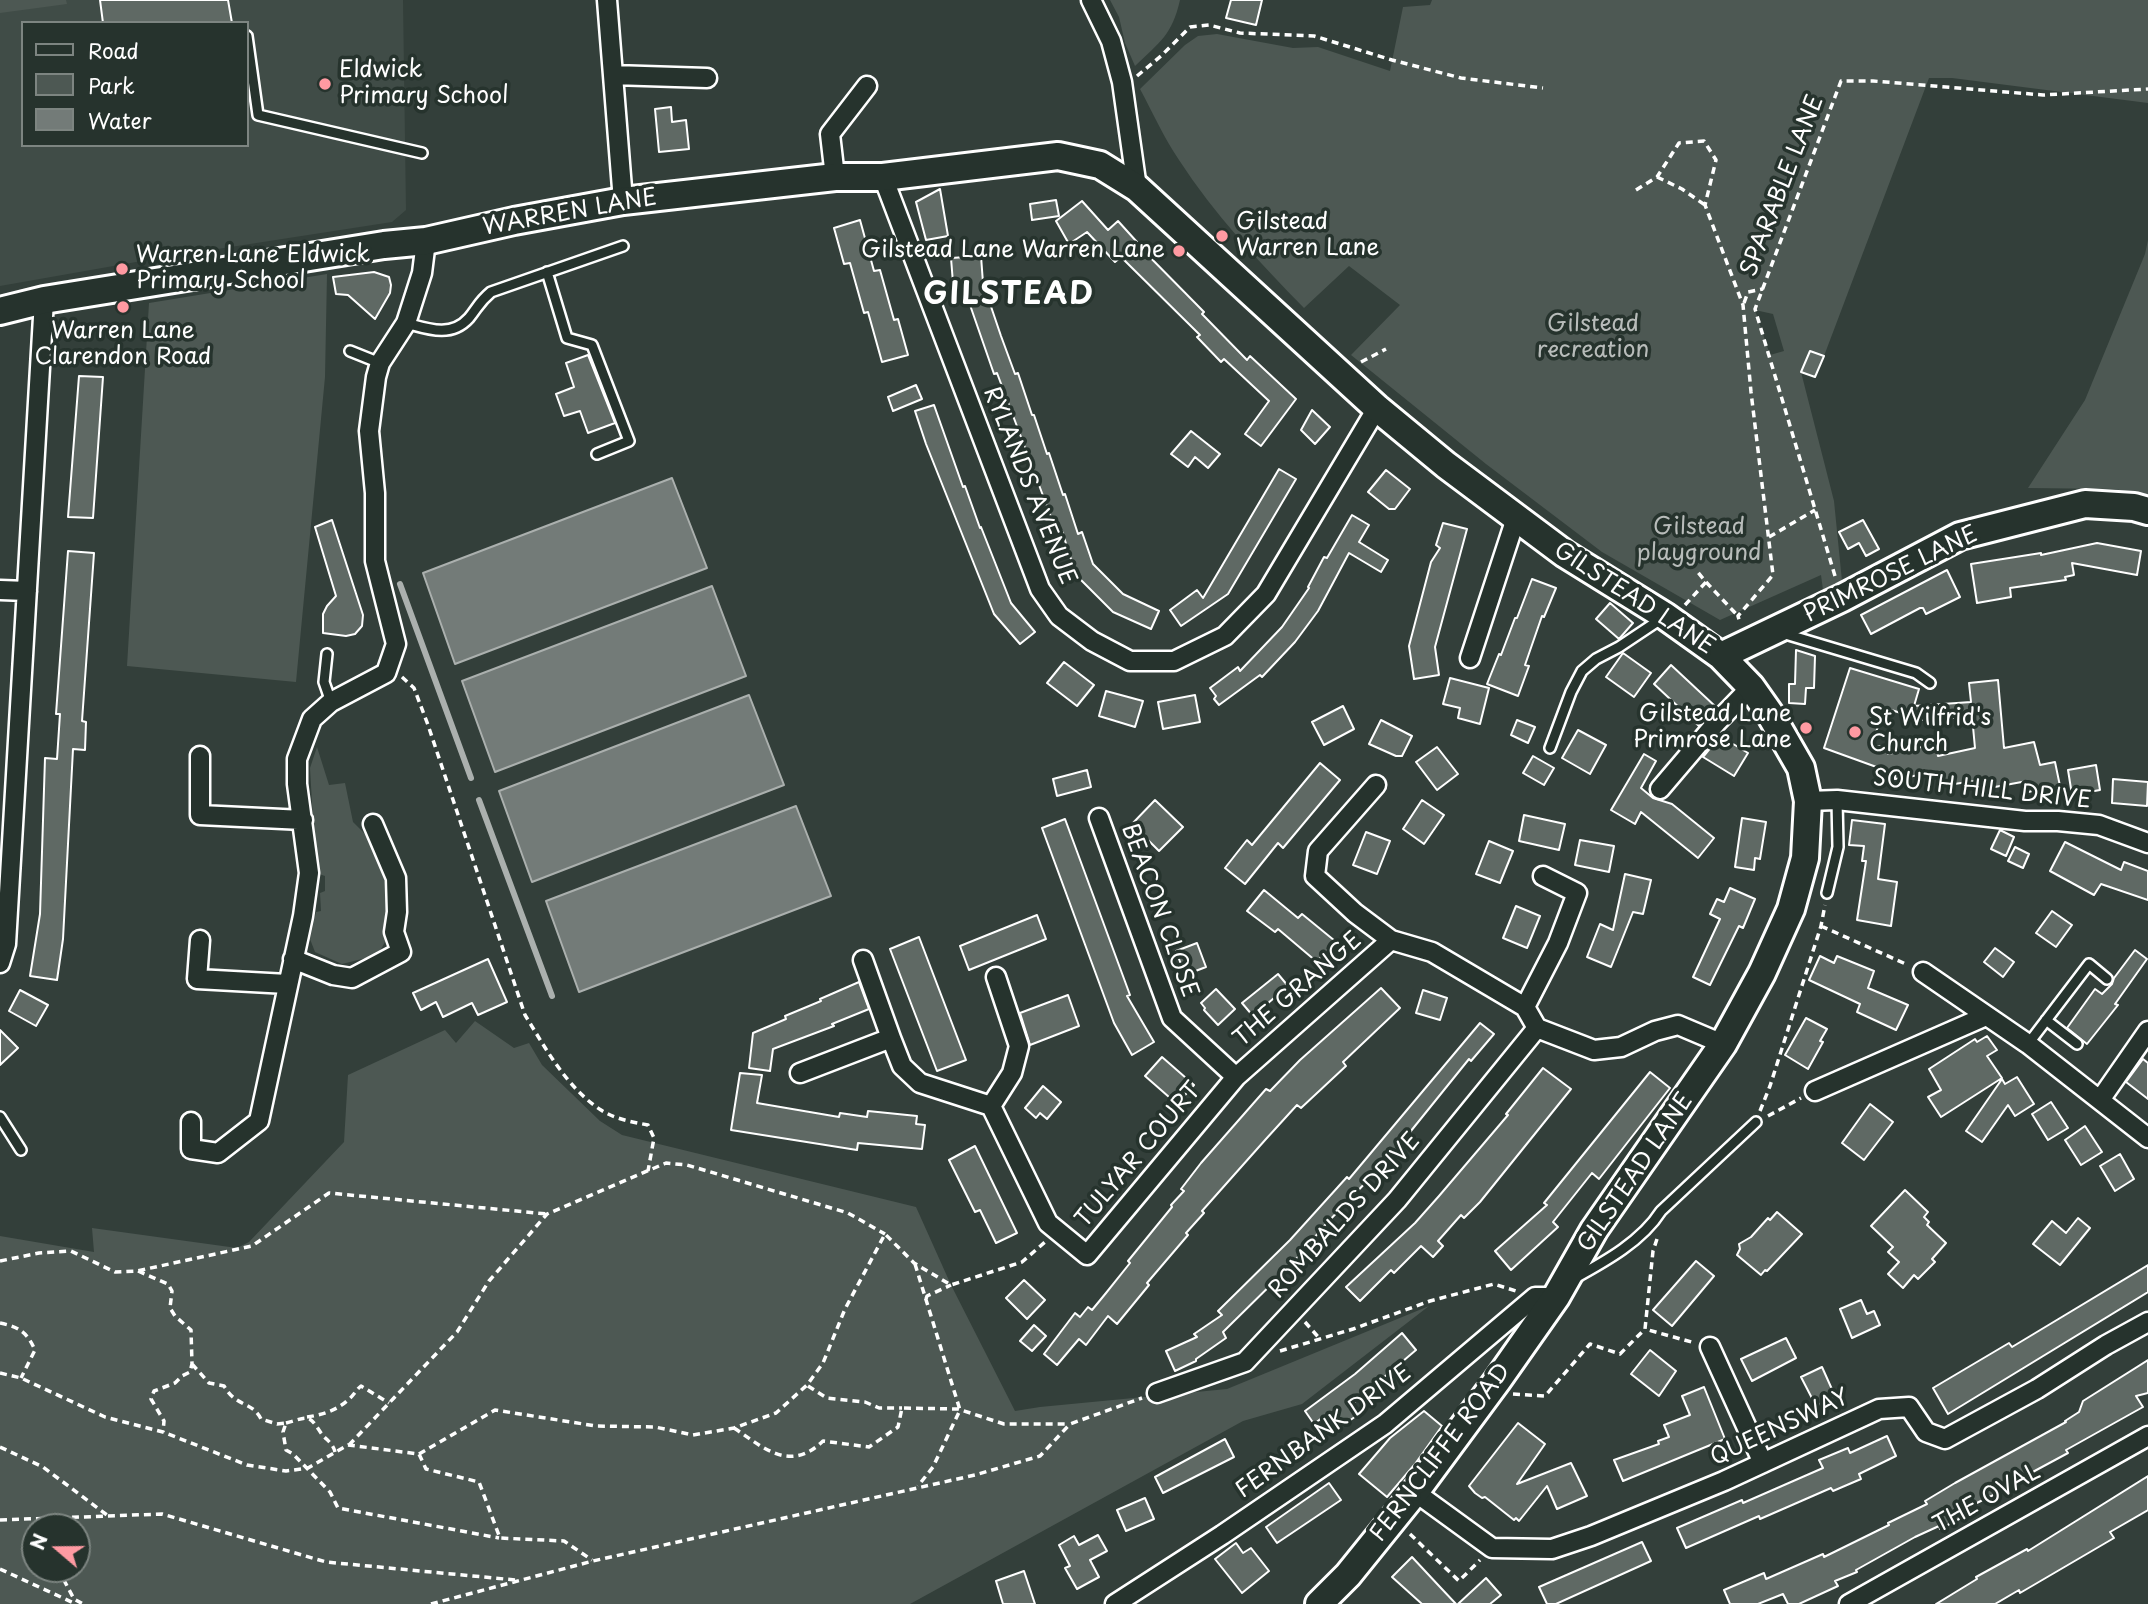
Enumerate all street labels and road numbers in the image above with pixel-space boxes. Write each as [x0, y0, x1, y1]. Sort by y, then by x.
street label: SPARABLE LANE [1736, 91, 1830, 281]
street label: WARREN LANE [481, 184, 659, 242]
street label: RYLANDS AVENUE [977, 383, 1081, 589]
street label: PRIMROSE LANE [1799, 521, 1983, 629]
street label: GILSTEAD LANE [1549, 537, 1719, 661]
street label: SOUTH HILL DRIVE [1872, 765, 2092, 815]
street label: BEACON CLOSE [1115, 820, 1203, 1002]
street label: THE GRANGE [1228, 927, 1368, 1053]
street label: TULYAR COURT [1070, 1077, 1208, 1233]
street label: GILSTEAD LANE [1573, 1088, 1699, 1258]
street label: ROMBALDS DRIVE [1264, 1128, 1426, 1304]
street label: FERNCLIFFE ROAD [1365, 1358, 1517, 1548]
street label: FERNBANK DRIVE [1231, 1359, 1417, 1505]
street label: QUEENSWAY [1706, 1384, 1854, 1472]
street label: THE OVAL [1929, 1458, 2045, 1540]

